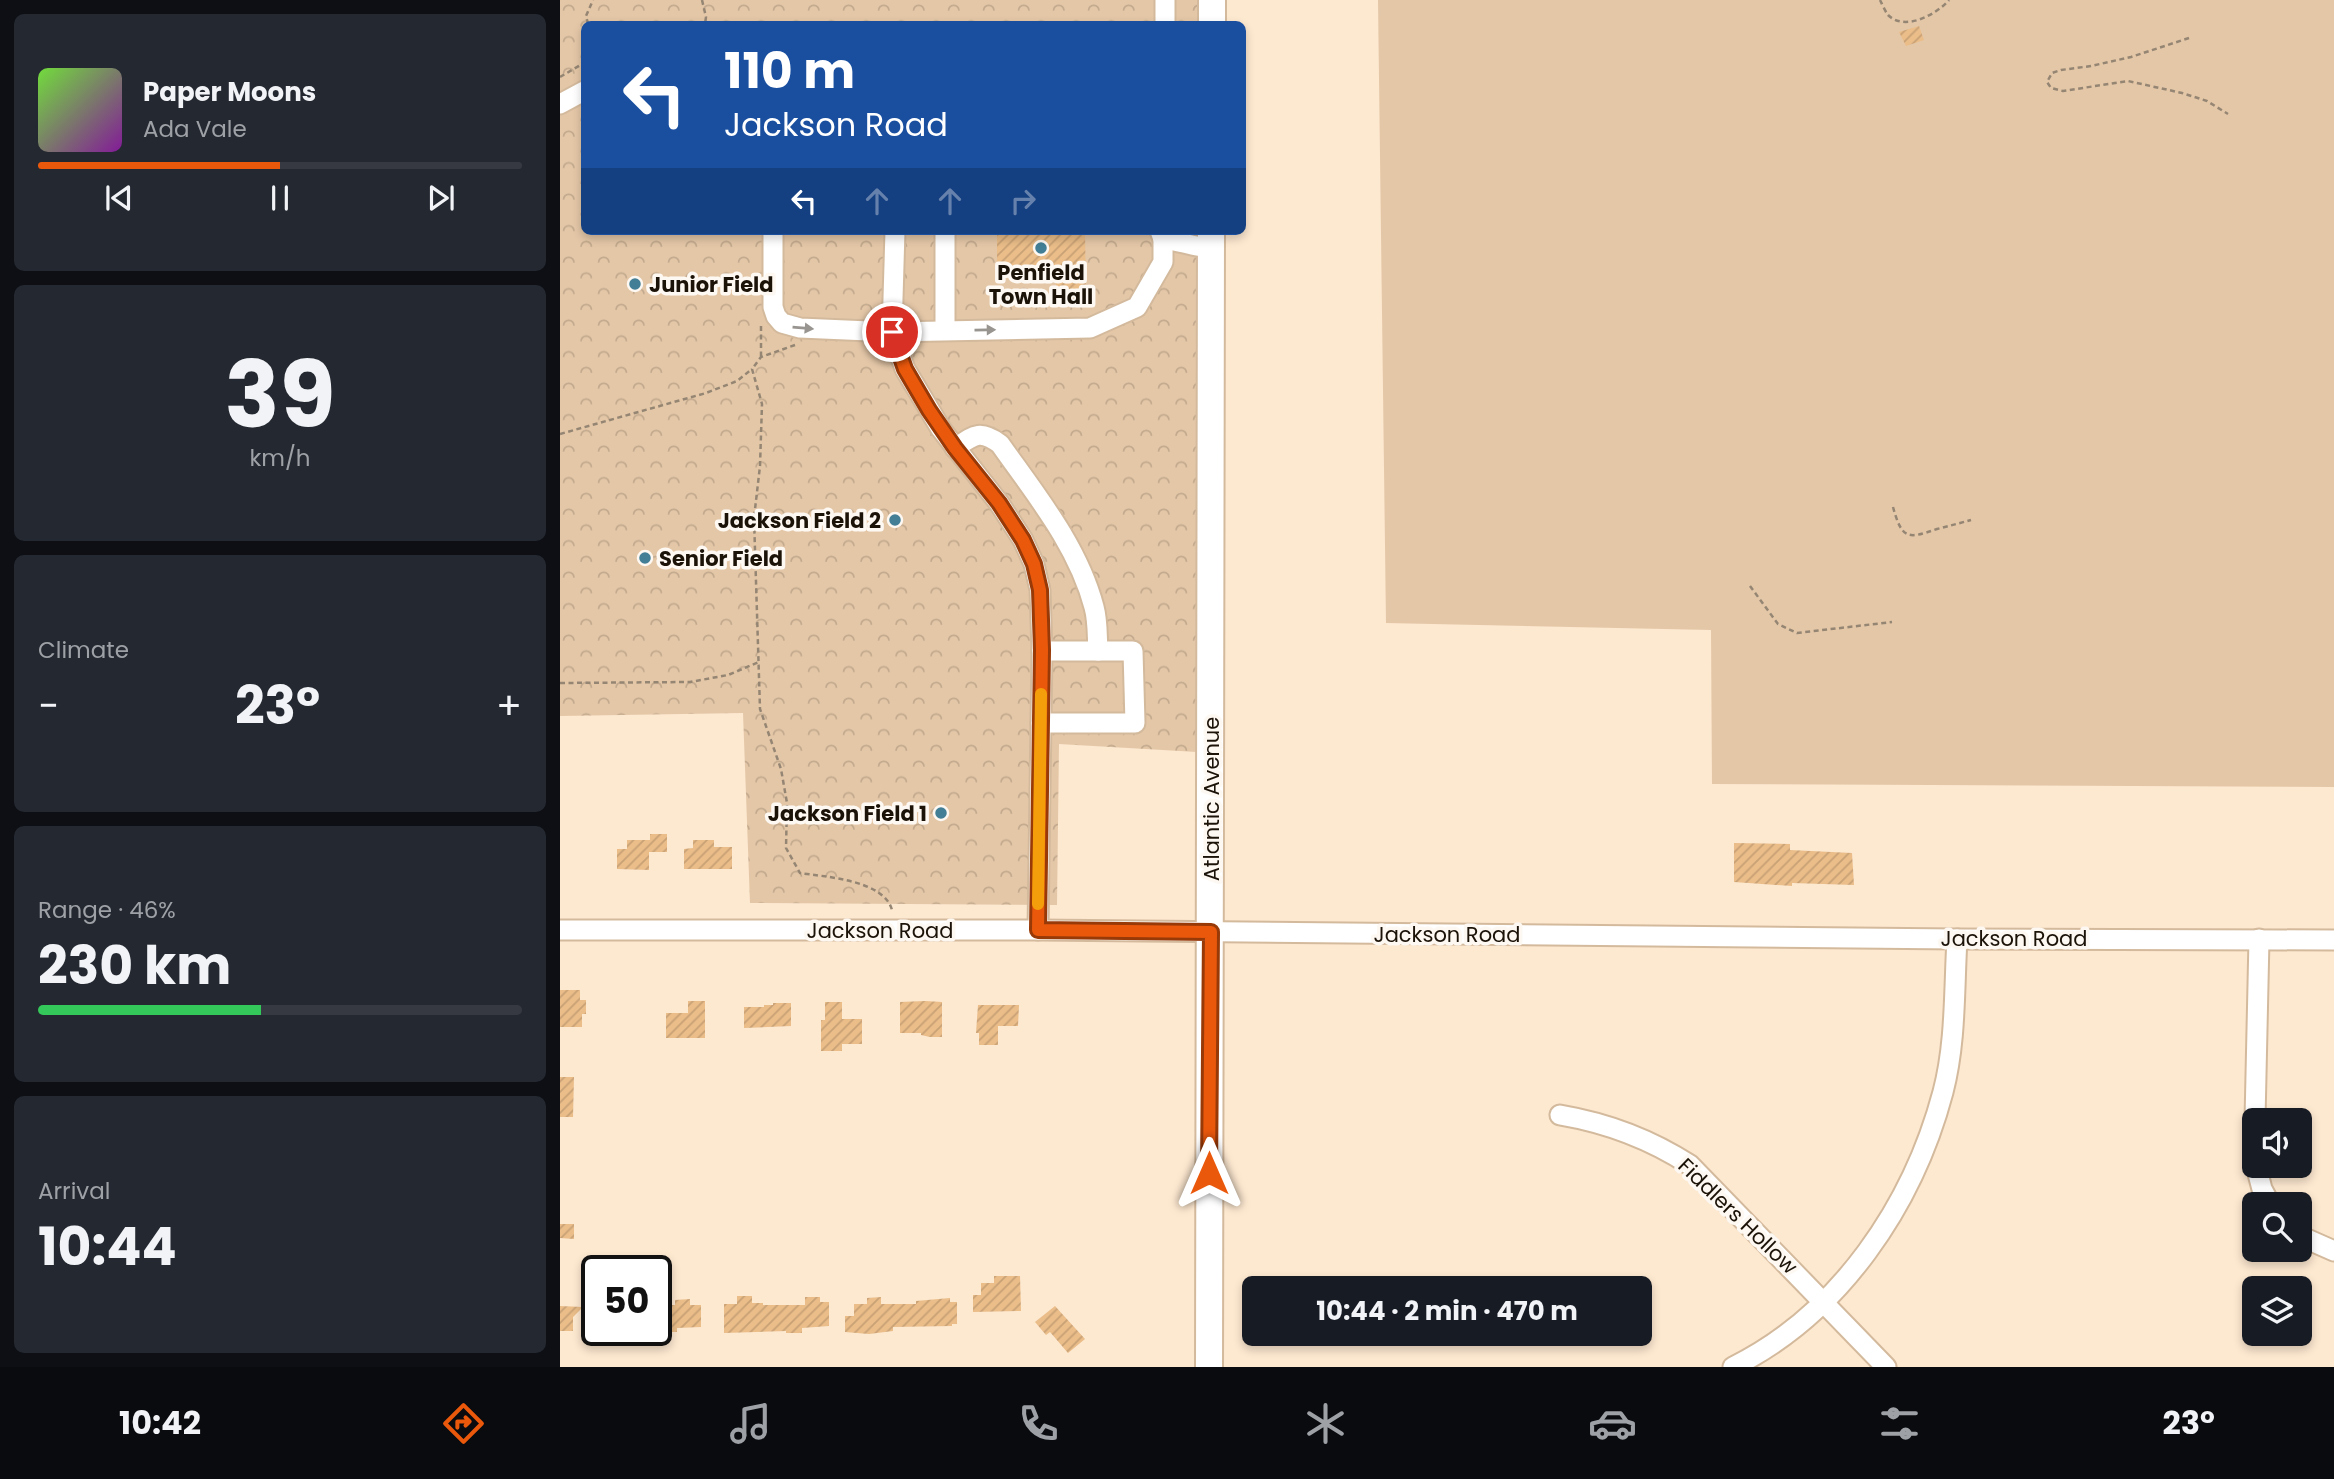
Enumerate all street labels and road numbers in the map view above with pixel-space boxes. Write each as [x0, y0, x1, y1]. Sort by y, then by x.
street label: Atlantic Avenue [1197, 717, 1226, 881]
street label: Jackson Road [807, 916, 953, 945]
street label: Jackson Road [1374, 920, 1520, 949]
street label: Jackson Road [1941, 924, 2087, 953]
street label: Fiddlers Hollow [1672, 1151, 1804, 1281]

